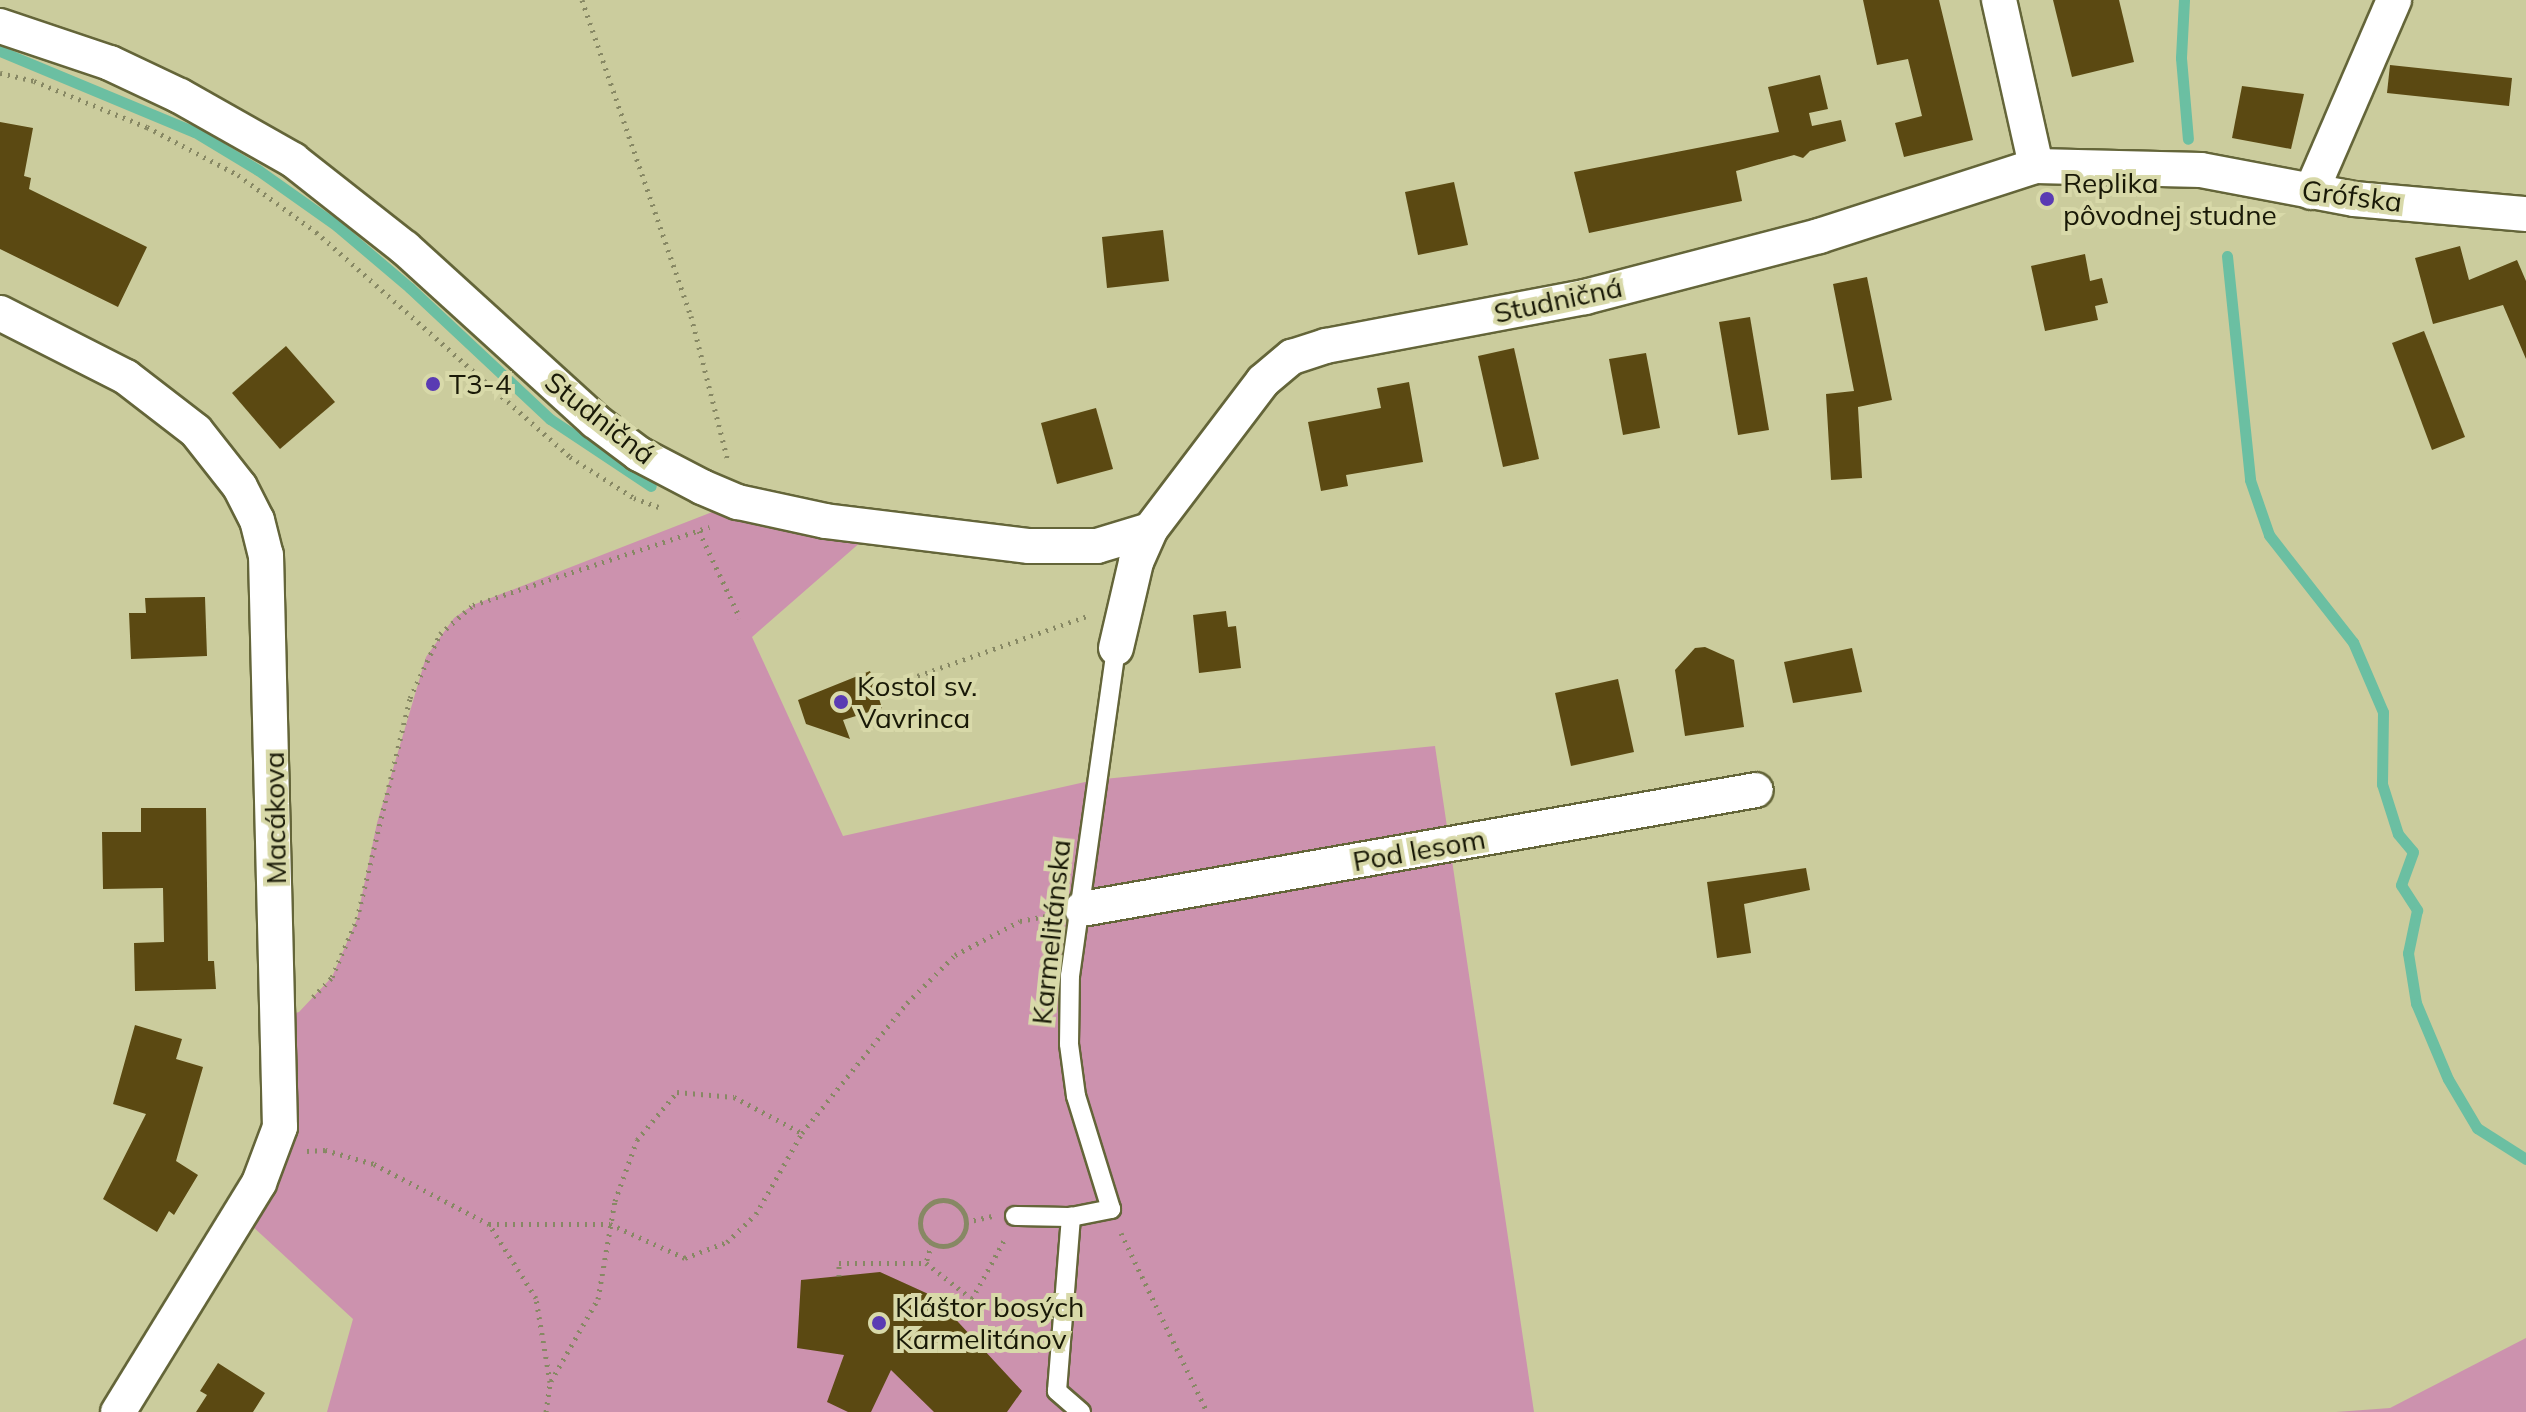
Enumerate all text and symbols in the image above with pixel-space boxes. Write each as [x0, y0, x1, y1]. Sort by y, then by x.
place label: Replika pôvodnej studne [2063, 166, 2277, 232]
street label: Grófska [2300, 173, 2404, 219]
marker: Replika pôvodnej studne [2038, 190, 2056, 208]
street label: Studničná [1491, 270, 1625, 330]
street label: Studničná [538, 365, 662, 471]
place label: T3-4 [449, 367, 511, 401]
marker: T3-4 [424, 375, 442, 393]
place label: Kostol sv. Vavrinca [857, 669, 977, 735]
marker: Kostol sv. Vavrinca [832, 693, 850, 711]
street label: Macákova [257, 751, 293, 885]
street label: Pod lesom [1350, 822, 1488, 878]
street label: Karmelitánska [1025, 838, 1077, 1026]
place label: Kláštor bosých Karmelitánov [895, 1290, 1084, 1356]
marker: Kláštor bosých Karmelitánov [870, 1314, 888, 1332]

